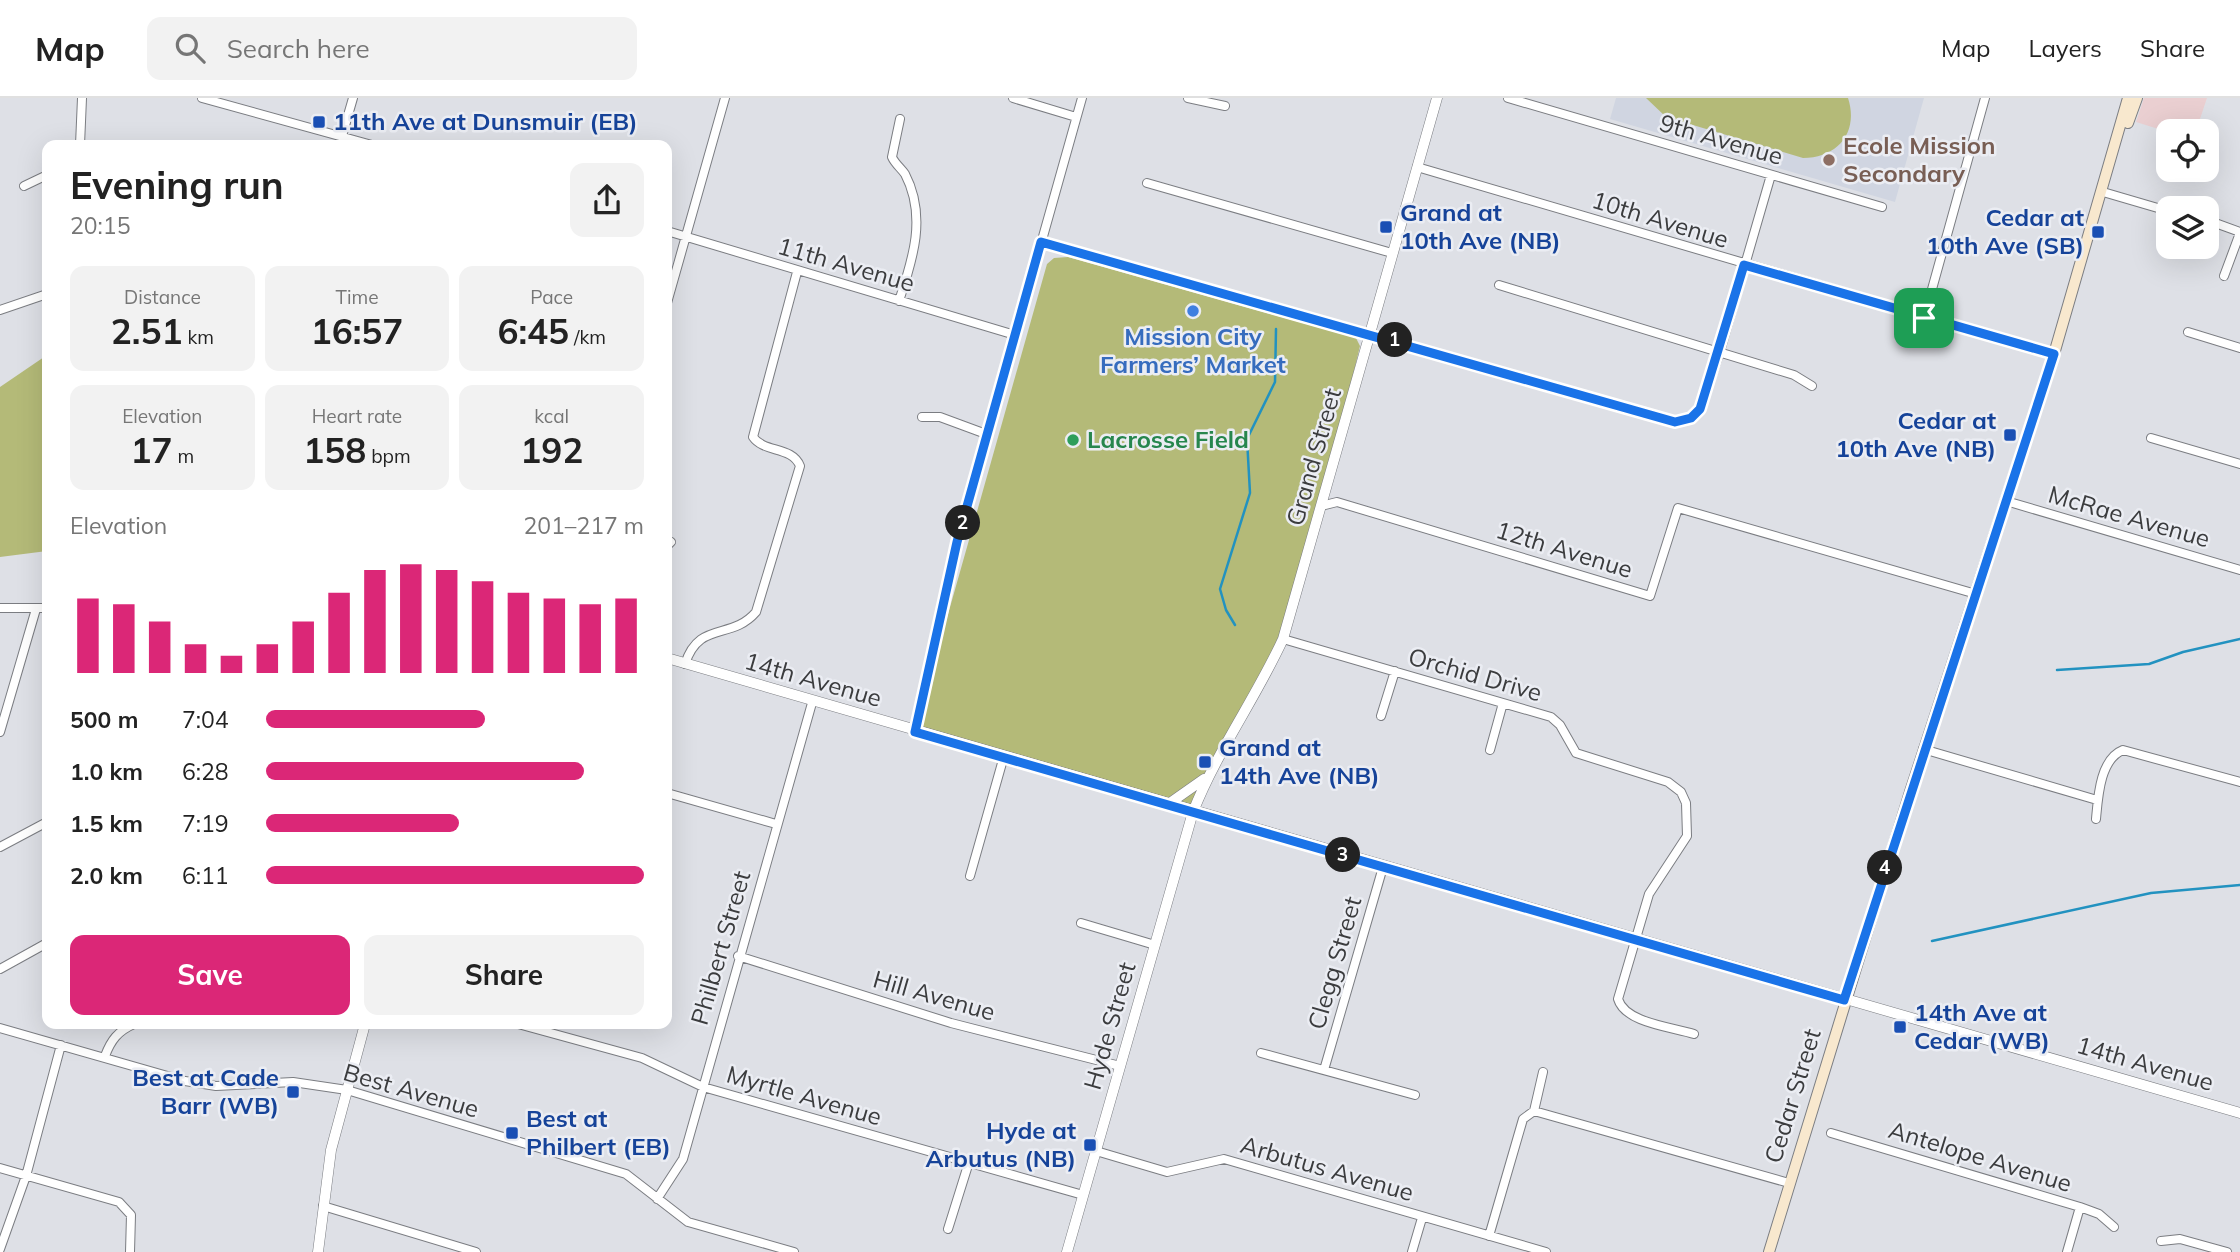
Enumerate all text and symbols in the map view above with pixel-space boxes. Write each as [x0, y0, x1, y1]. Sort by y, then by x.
search box [147, 17, 637, 80]
text: Map [35, 28, 105, 69]
icon: search [171, 29, 209, 67]
text: Search here [227, 32, 370, 65]
text: Map [1941, 33, 1990, 63]
text: Layers [2028, 33, 2102, 63]
text: Share [2140, 33, 2205, 63]
place label: 11th Ave at Dunsmuir (EB) [333, 106, 638, 136]
street label: 9th Avenue [1656, 107, 1786, 171]
marker: 11th Ave at Dunsmuir (EB) [311, 114, 327, 130]
map controls [2156, 119, 2219, 259]
button: locate [2156, 119, 2219, 182]
place label: Ecole Mission Secondary [1843, 130, 1995, 188]
marker: Ecole Mission Secondary [1821, 152, 1837, 168]
text: Evening run [70, 161, 284, 209]
button: share [570, 163, 644, 237]
street label: 10th Avenue [1588, 184, 1732, 254]
button: layers [2156, 196, 2219, 259]
place label: Grand at 10th Ave (NB) [1400, 197, 1561, 255]
place label: Cedar at 10th Ave (SB) [1926, 202, 2084, 260]
text: 20:15 [70, 211, 130, 240]
marker: Grand at 10th Ave (NB) [1378, 219, 1394, 235]
marker: Cedar at 10th Ave (SB) [2090, 224, 2106, 240]
street label: 11th Avenue [774, 230, 918, 298]
text: Distance [124, 285, 201, 309]
text: Time [335, 285, 379, 309]
text: Pace [530, 285, 573, 309]
pin [1894, 288, 1954, 348]
icon: arrive [1905, 299, 1943, 337]
marker: Mission City Farmers’ Market [1185, 303, 1201, 319]
text: 2.51 [111, 309, 182, 353]
text: 16:57 [311, 309, 403, 353]
text: 6:45 [497, 309, 569, 353]
place label: Mission City Farmers’ Market [1100, 321, 1286, 379]
pin: 1 [1378, 322, 1412, 358]
text: km [182, 325, 214, 349]
text: /km [569, 325, 606, 349]
text: 1 [1389, 327, 1400, 351]
street label: Grand Street [1279, 385, 1347, 529]
text: Elevation [122, 404, 203, 428]
text: Heart rate [312, 404, 402, 428]
text: kcal [534, 404, 569, 428]
place label: Cedar at 10th Ave (NB) [1835, 405, 1996, 463]
place label: Lacrosse Field [1087, 424, 1249, 454]
marker: Cedar at 10th Ave (NB) [2002, 427, 2018, 443]
text: 17 [130, 428, 173, 472]
text: 158 [303, 428, 366, 472]
text: 192 [520, 428, 583, 472]
marker: Lacrosse Field [1065, 432, 1081, 448]
text: m [173, 444, 194, 468]
text: bpm [366, 444, 411, 468]
street label: McRae Avenue [2045, 479, 2213, 553]
pin: 2 [946, 506, 981, 540]
text: 2 [957, 510, 968, 534]
text: Elevation [70, 511, 167, 540]
text: 201–217 m [523, 511, 644, 540]
street label: 12th Avenue [1492, 514, 1636, 584]
street label: Orchid Drive [1405, 641, 1545, 707]
street label: 14th Avenue [741, 645, 885, 713]
text: 500 m [70, 705, 138, 734]
text: 7:04 [182, 705, 229, 734]
place label: Grand at 14th Ave (NB) [1219, 732, 1380, 790]
marker: Grand at 14th Ave (NB) [1197, 754, 1213, 770]
text: 1.0 km [70, 757, 143, 786]
text: 6:28 [182, 757, 229, 786]
text: 1.5 km [70, 809, 143, 838]
text: 7:19 [182, 809, 229, 838]
pin: 3 [1326, 838, 1360, 872]
text: 3 [1337, 842, 1348, 866]
pin: 4 [1868, 850, 1902, 886]
text: 4 [1879, 855, 1890, 879]
text: 2.0 km [70, 861, 143, 890]
text: 6:11 [182, 861, 229, 890]
street label: Philbert Street [684, 867, 756, 1028]
street label: Clegg Street [1301, 893, 1367, 1033]
button: Save [70, 935, 350, 1015]
button: Share [364, 935, 644, 1015]
street label: Hyde Street [1077, 959, 1142, 1093]
street label: Hill Avenue [870, 963, 999, 1027]
place label: 14th Ave at Cedar (WB) [1914, 997, 2050, 1055]
marker: 14th Ave at Cedar (WB) [1892, 1019, 1908, 1035]
street label: Cedar Street [1757, 1025, 1827, 1166]
street label: 14th Avenue [2073, 1029, 2217, 1097]
street label: Best Avenue [340, 1056, 482, 1124]
street label: Myrtle Avenue [723, 1059, 885, 1131]
place label: Best at Cade Barr (WB) [132, 1062, 279, 1120]
marker: Best at Cade Barr (WB) [285, 1084, 301, 1100]
place label: Best at Philbert (EB) [526, 1103, 671, 1161]
street label: Antelope Avenue [1885, 1114, 2075, 1198]
place label: Hyde at Arbutus (NB) [926, 1115, 1076, 1173]
marker: Best at Philbert (EB) [504, 1125, 520, 1141]
street label: Arbutus Avenue [1237, 1129, 1417, 1207]
marker: Hyde at Arbutus (NB) [1082, 1137, 1098, 1153]

